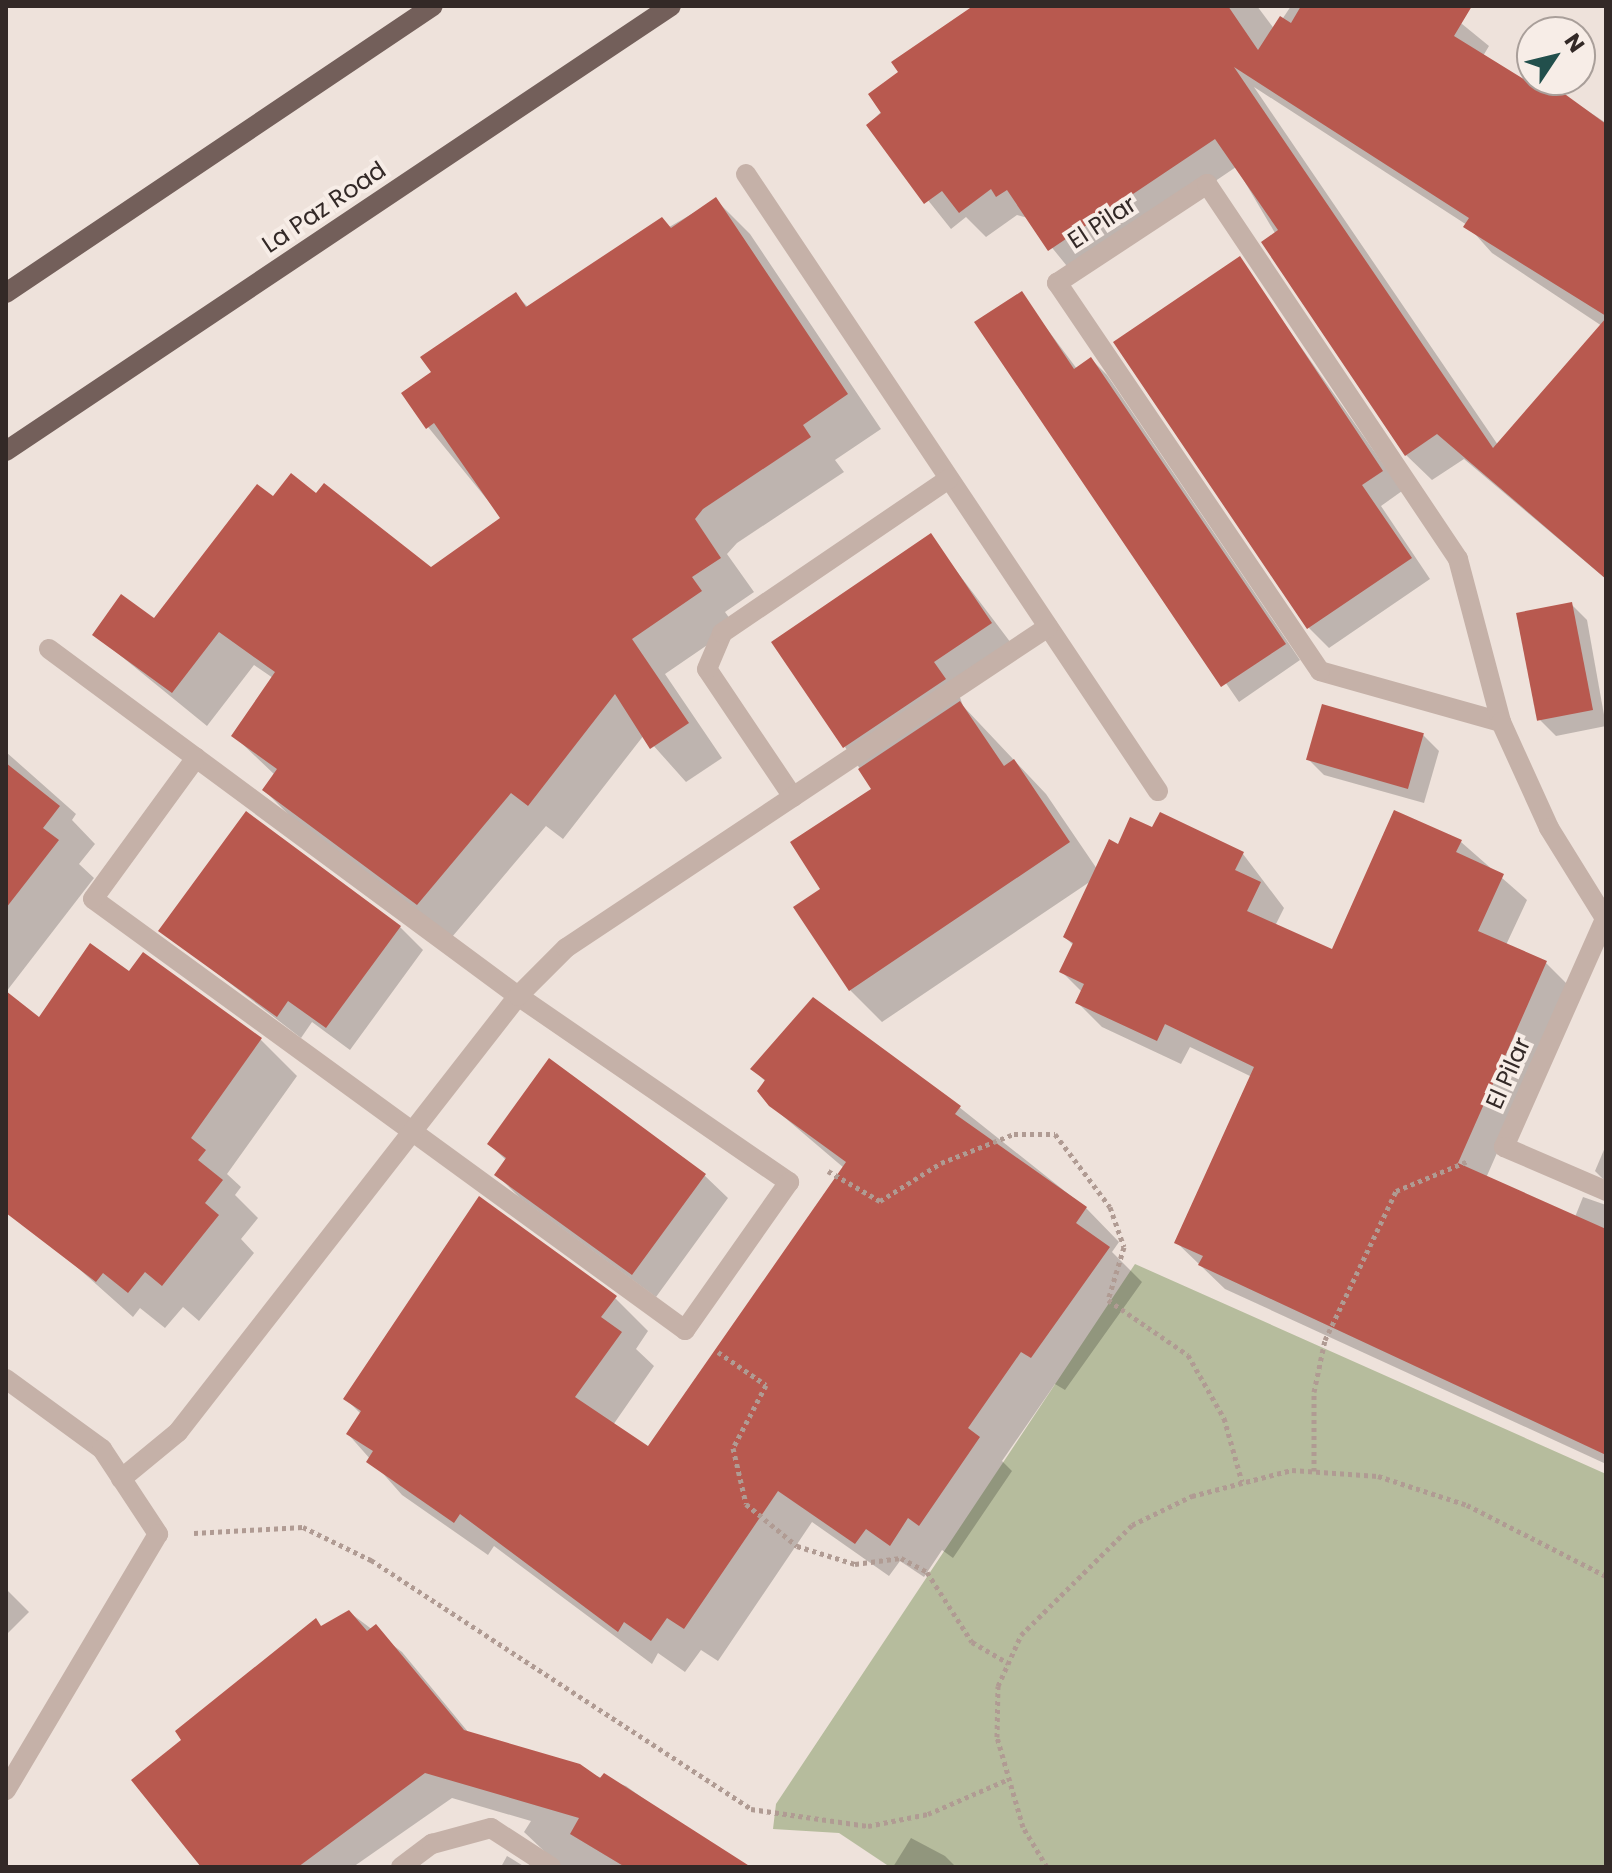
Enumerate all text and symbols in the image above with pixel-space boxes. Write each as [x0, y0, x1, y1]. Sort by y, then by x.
north arrow [1516, 16, 1596, 96]
text: N [1557, 27, 1592, 59]
street label: La Paz Road [257, 155, 391, 259]
street label: El Pilar [1062, 189, 1142, 255]
street label: El Pilar [1479, 1033, 1537, 1113]

